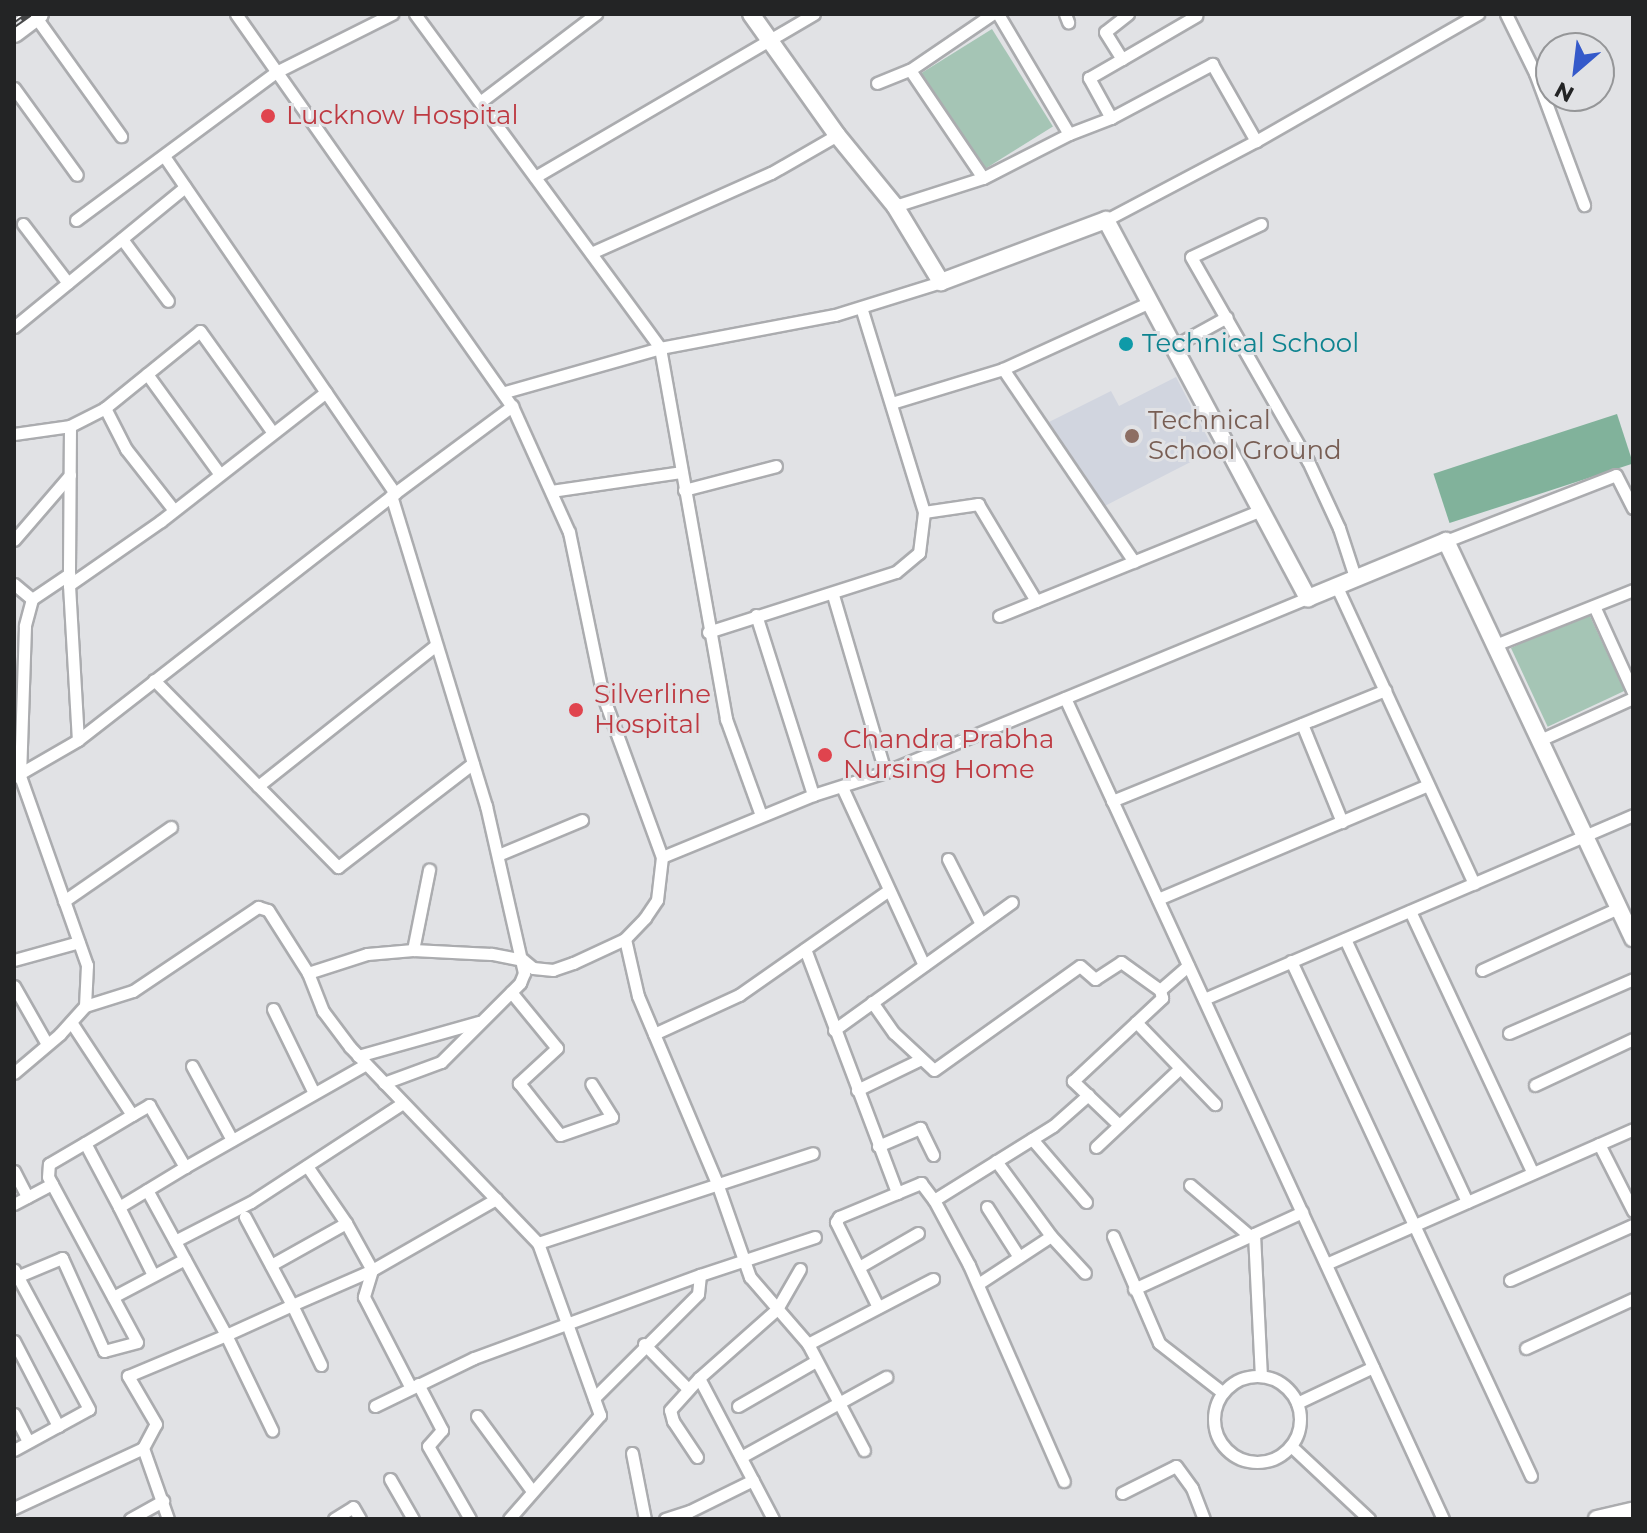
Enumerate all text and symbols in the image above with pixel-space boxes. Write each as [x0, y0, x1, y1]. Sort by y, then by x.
north arrow [1535, 32, 1615, 112]
text: N [1550, 76, 1579, 108]
place label: Lucknow Hospital [286, 100, 518, 132]
marker: Lucknow Hospital [257, 105, 279, 127]
place label: Technical School [1142, 328, 1359, 360]
marker: Technical School [1117, 335, 1135, 353]
place label: Technical School Ground [1148, 405, 1342, 466]
marker: Technical School Ground [1123, 427, 1141, 445]
place label: Silverline Hospital [594, 679, 711, 740]
marker: Silverline Hospital [565, 699, 587, 721]
place label: Chandra Prabha Nursing Home [843, 724, 1054, 786]
marker: Chandra Prabha Nursing Home [814, 744, 836, 766]

